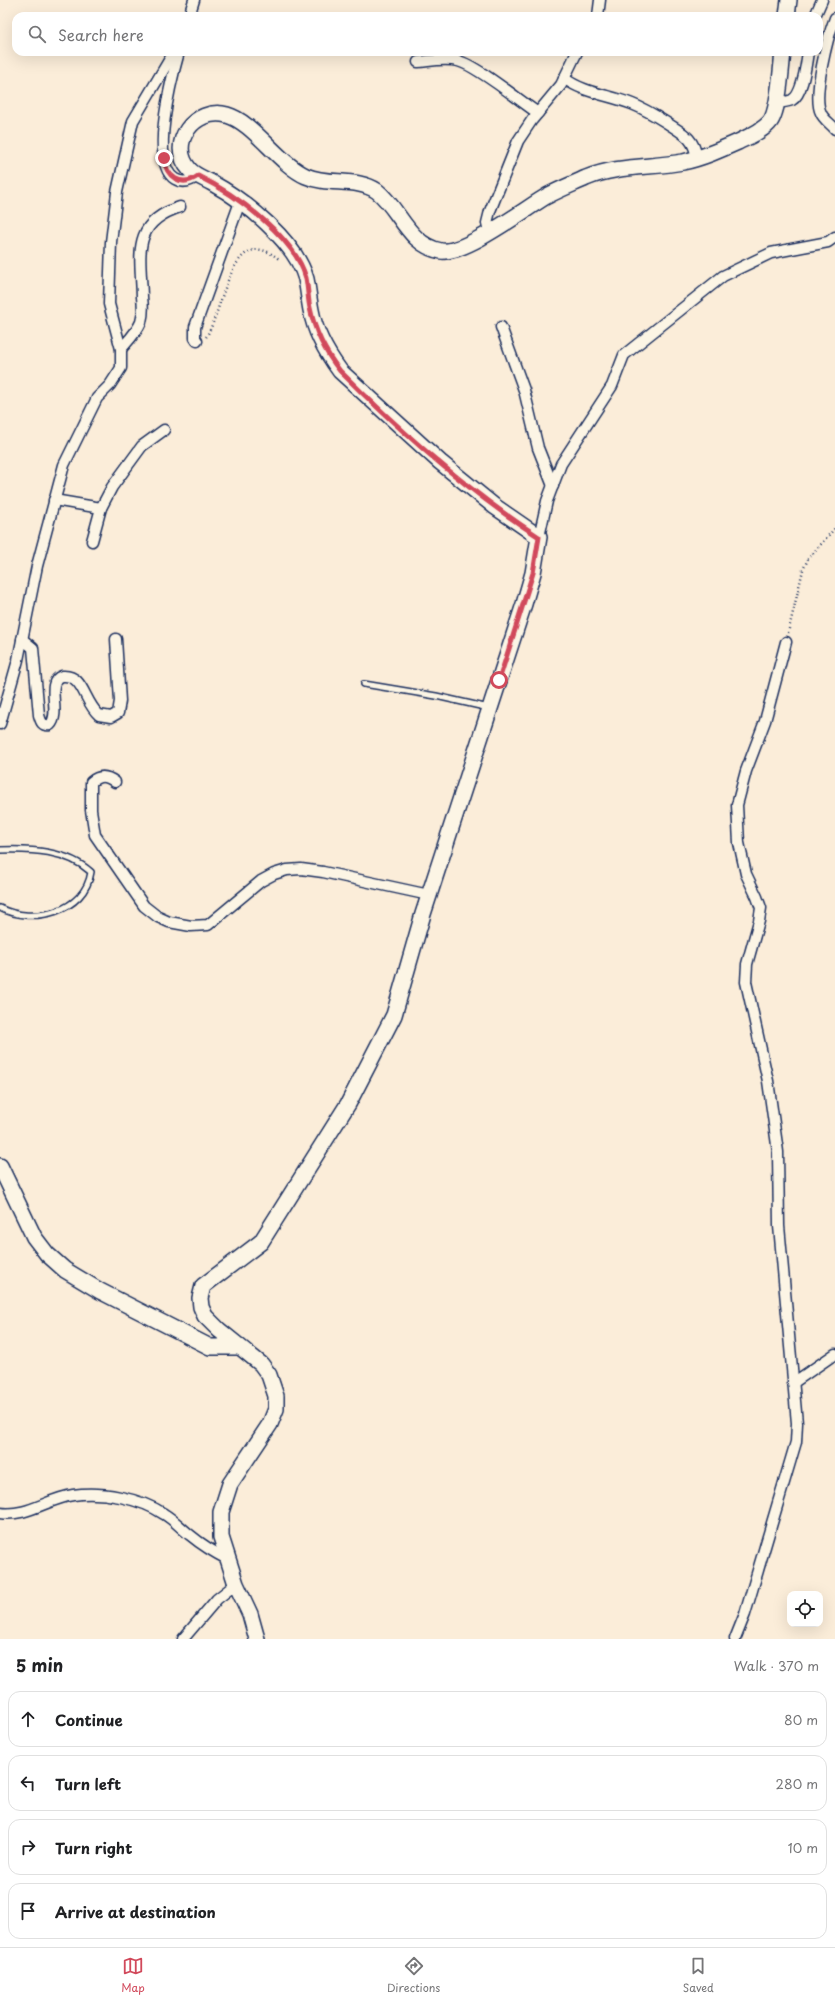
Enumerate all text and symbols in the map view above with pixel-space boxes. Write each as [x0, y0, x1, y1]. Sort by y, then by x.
search box [12, 12, 823, 56]
icon: search [26, 23, 48, 45]
text: Search here [58, 23, 144, 46]
route end [155, 149, 173, 167]
route start [490, 671, 508, 689]
map controls [787, 1591, 823, 1627]
button: locate [787, 1591, 823, 1627]
text: 5 min [16, 1652, 63, 1678]
text: Walk · 370 m [734, 1656, 819, 1675]
icon: ahead [17, 1708, 39, 1730]
text: Continue [55, 1708, 123, 1731]
text: 80 m [784, 1710, 818, 1729]
icon: left [17, 1772, 39, 1794]
text: Turn left [55, 1772, 121, 1795]
text: 280 m [776, 1774, 818, 1793]
icon: right [17, 1836, 39, 1858]
text: Turn right [55, 1836, 132, 1859]
text: 10 m [788, 1838, 818, 1857]
icon: arrive [17, 1900, 39, 1922]
text: Arrive at destination [55, 1900, 216, 1923]
tab: Map [121, 1955, 145, 1996]
tab: Directions [387, 1955, 440, 1996]
tab: Saved [683, 1955, 714, 1996]

